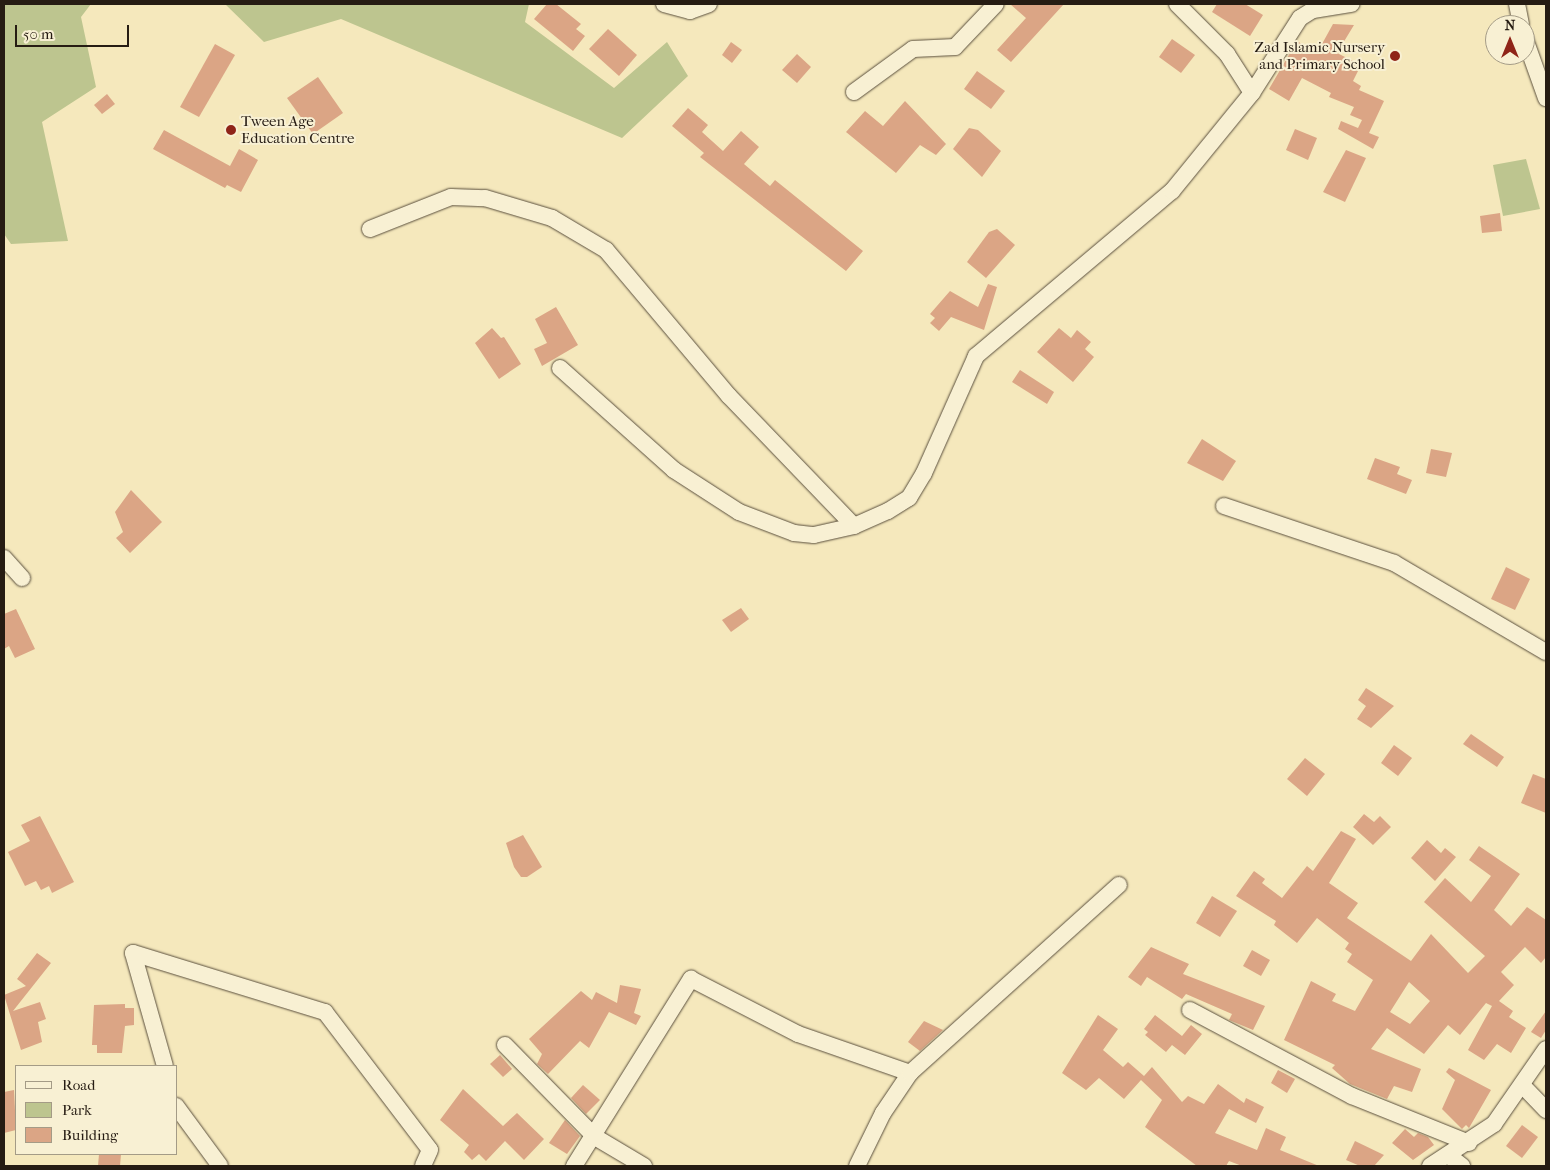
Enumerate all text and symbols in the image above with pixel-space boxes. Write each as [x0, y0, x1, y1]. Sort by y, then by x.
scale bar [18, 15, 131, 47]
north arrow [1485, 15, 1535, 65]
text: N [1505, 17, 1515, 34]
text: 50 m [23, 25, 53, 43]
place label: Zad Islamic Nursery and Primary School [1254, 38, 1385, 73]
marker: Zad Islamic Nursery and Primary School [1389, 50, 1401, 62]
place label: Tween Age Education Centre [241, 112, 355, 147]
marker: Tween Age Education Centre [225, 124, 237, 136]
legend [15, 1065, 178, 1155]
text: Road [62, 1076, 95, 1094]
text: Park [62, 1101, 92, 1119]
text: Building [62, 1126, 118, 1144]

